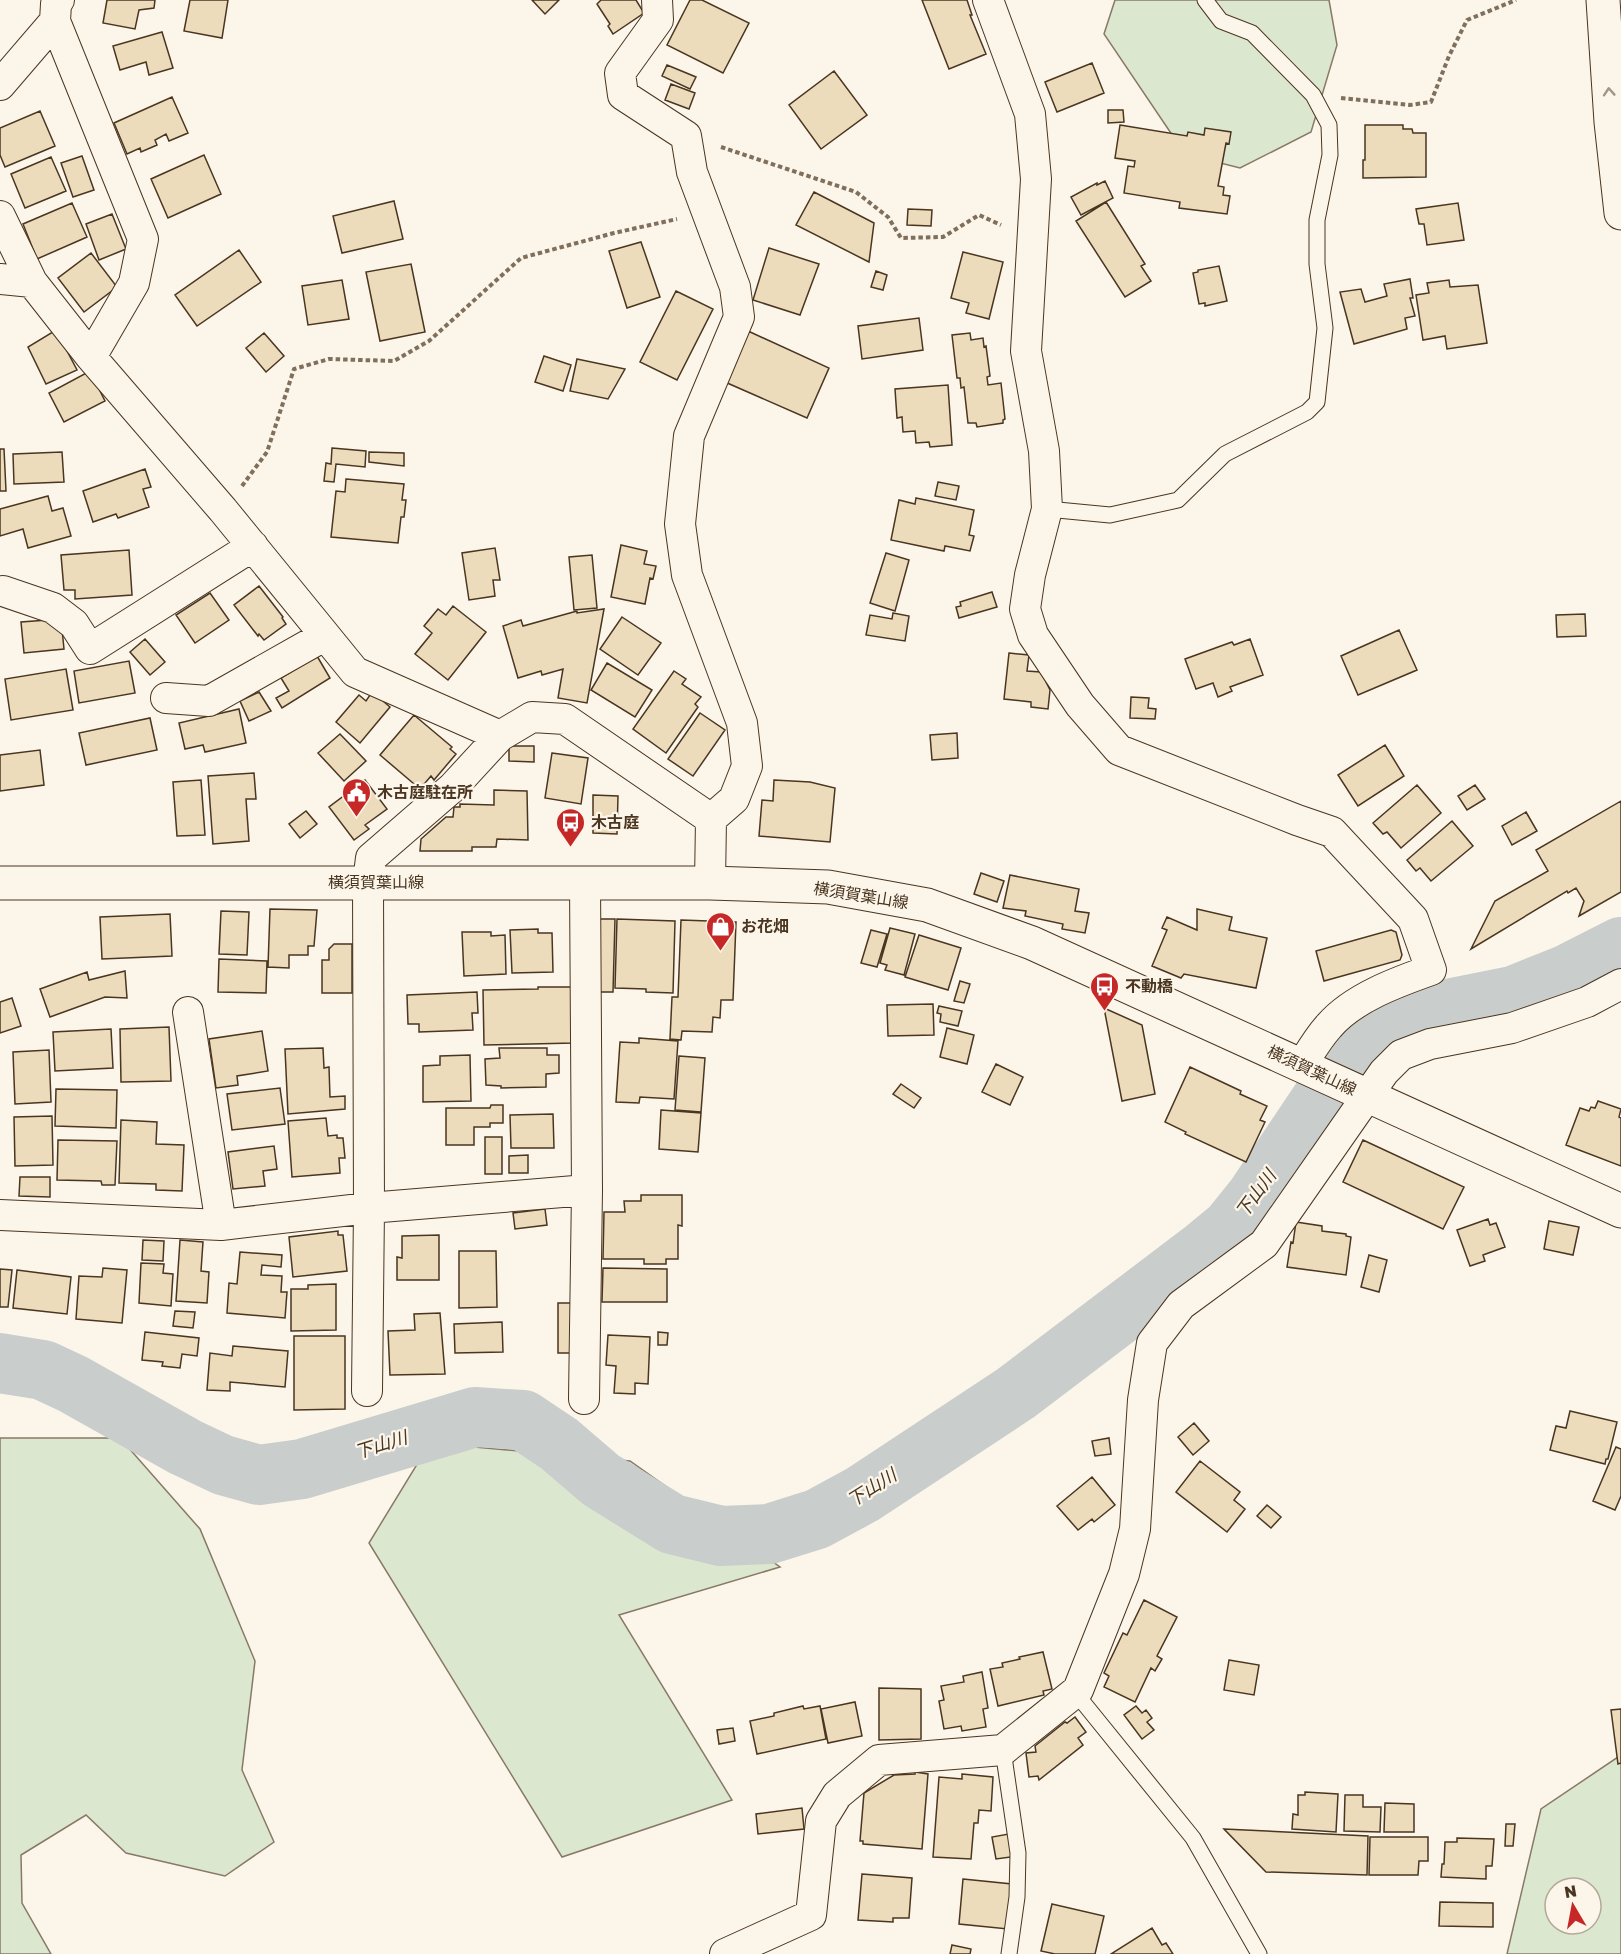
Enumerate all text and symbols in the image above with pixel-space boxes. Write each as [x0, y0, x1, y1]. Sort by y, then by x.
one-way arrow [1602, 88, 1615, 97]
public building icon: 木古庭駐在所 [340, 776, 372, 818]
place label: 木古庭駐在所 [377, 782, 473, 802]
bus stop icon: 木古庭 [554, 806, 586, 848]
place label: 木古庭 [591, 812, 639, 832]
street label: 横須賀葉山線 [328, 872, 424, 892]
street label: 横須賀葉山線 [812, 878, 910, 912]
shop icon: お花畑 [704, 910, 736, 952]
place label: お花畑 [741, 916, 789, 936]
bus stop icon: 不動橋 [1088, 970, 1120, 1012]
place label: 不動橋 [1125, 976, 1173, 996]
street label: 横須賀葉山線 [1264, 1041, 1360, 1099]
water label: 下山川 [1230, 1163, 1281, 1222]
water label: 下山川 [352, 1425, 412, 1462]
water label: 下山川 [843, 1462, 902, 1511]
north arrow [1543, 1876, 1603, 1936]
text: N [1563, 1880, 1578, 1902]

